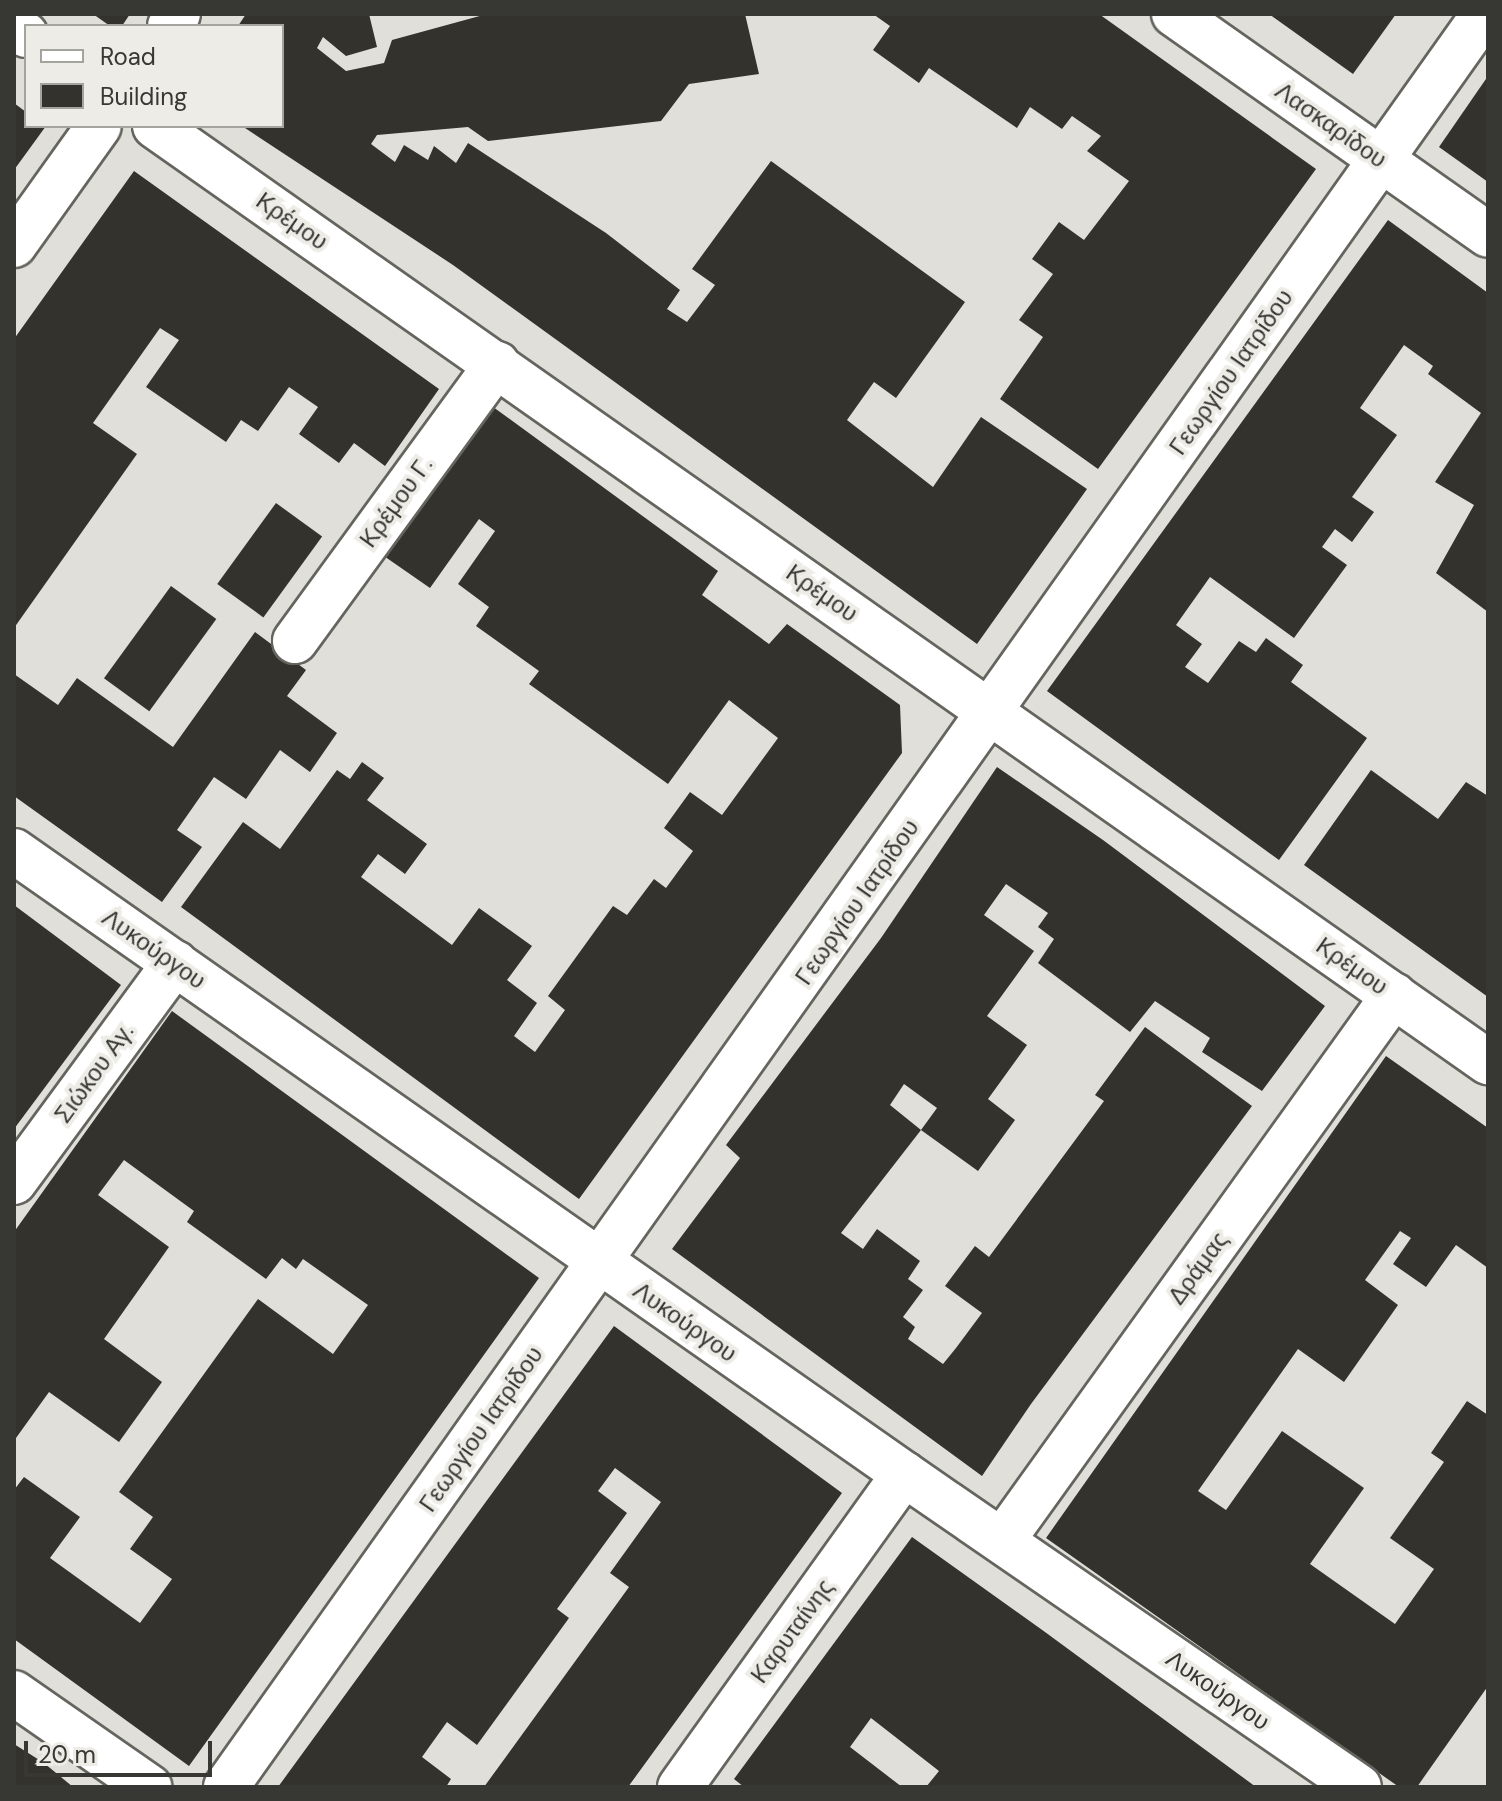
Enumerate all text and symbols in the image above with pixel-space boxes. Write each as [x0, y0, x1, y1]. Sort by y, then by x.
legend [24, 24, 284, 128]
text: Road [100, 41, 156, 72]
street label: Λασκαρίδου [1270, 76, 1392, 174]
text: Building [100, 81, 187, 112]
street label: Κρέμου [251, 186, 333, 256]
street label: Γεωργίου Ιατρίδου [1163, 284, 1299, 460]
street label: Κρέμου Γ. [353, 451, 439, 553]
street label: Κρέμου [781, 558, 863, 628]
street label: Γεωργίου Ιατρίδου [789, 814, 925, 990]
street label: Λυκούργου [97, 903, 211, 995]
street label: Κρέμου [1311, 931, 1393, 1001]
street label: Σιώκου Αγ. [48, 1018, 140, 1128]
street label: Δράμας [1162, 1226, 1234, 1310]
street label: Λυκούργου [628, 1276, 742, 1368]
street label: Γεωργίου Ιατρίδου [413, 1341, 549, 1517]
street label: Καρυταίνης [745, 1573, 839, 1689]
street label: Λυκούργου [1161, 1644, 1275, 1736]
scale bar [28, 1725, 216, 1775]
text: 20 m [38, 1739, 96, 1770]

